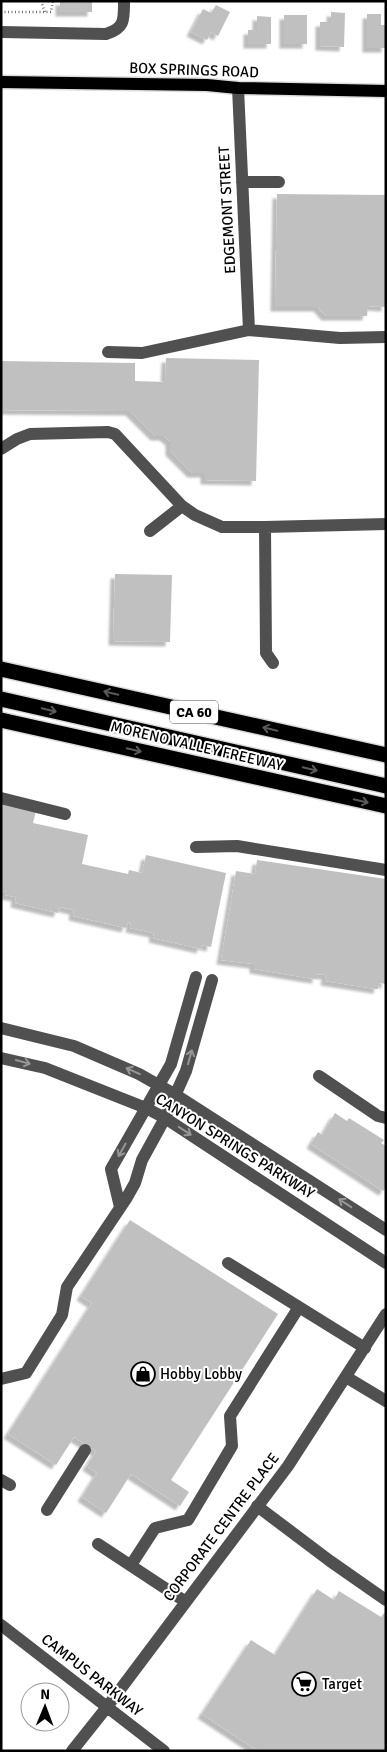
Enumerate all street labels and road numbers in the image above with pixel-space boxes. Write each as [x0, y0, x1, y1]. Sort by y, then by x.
street label: BOX SPRINGS ROAD [129, 59, 259, 81]
street label: EDGEMONT STREET [215, 145, 239, 274]
road number: CA 60 [170, 700, 218, 724]
street label: MORENO VALLEY FREEWAY [109, 717, 286, 775]
street label: CANYON SPRINGS PARKWAY [152, 1090, 318, 1203]
street label: CORPORATE CENTRE PLACE [159, 1449, 283, 1605]
street label: CAMPUS PARKWAY [38, 1630, 147, 1720]

